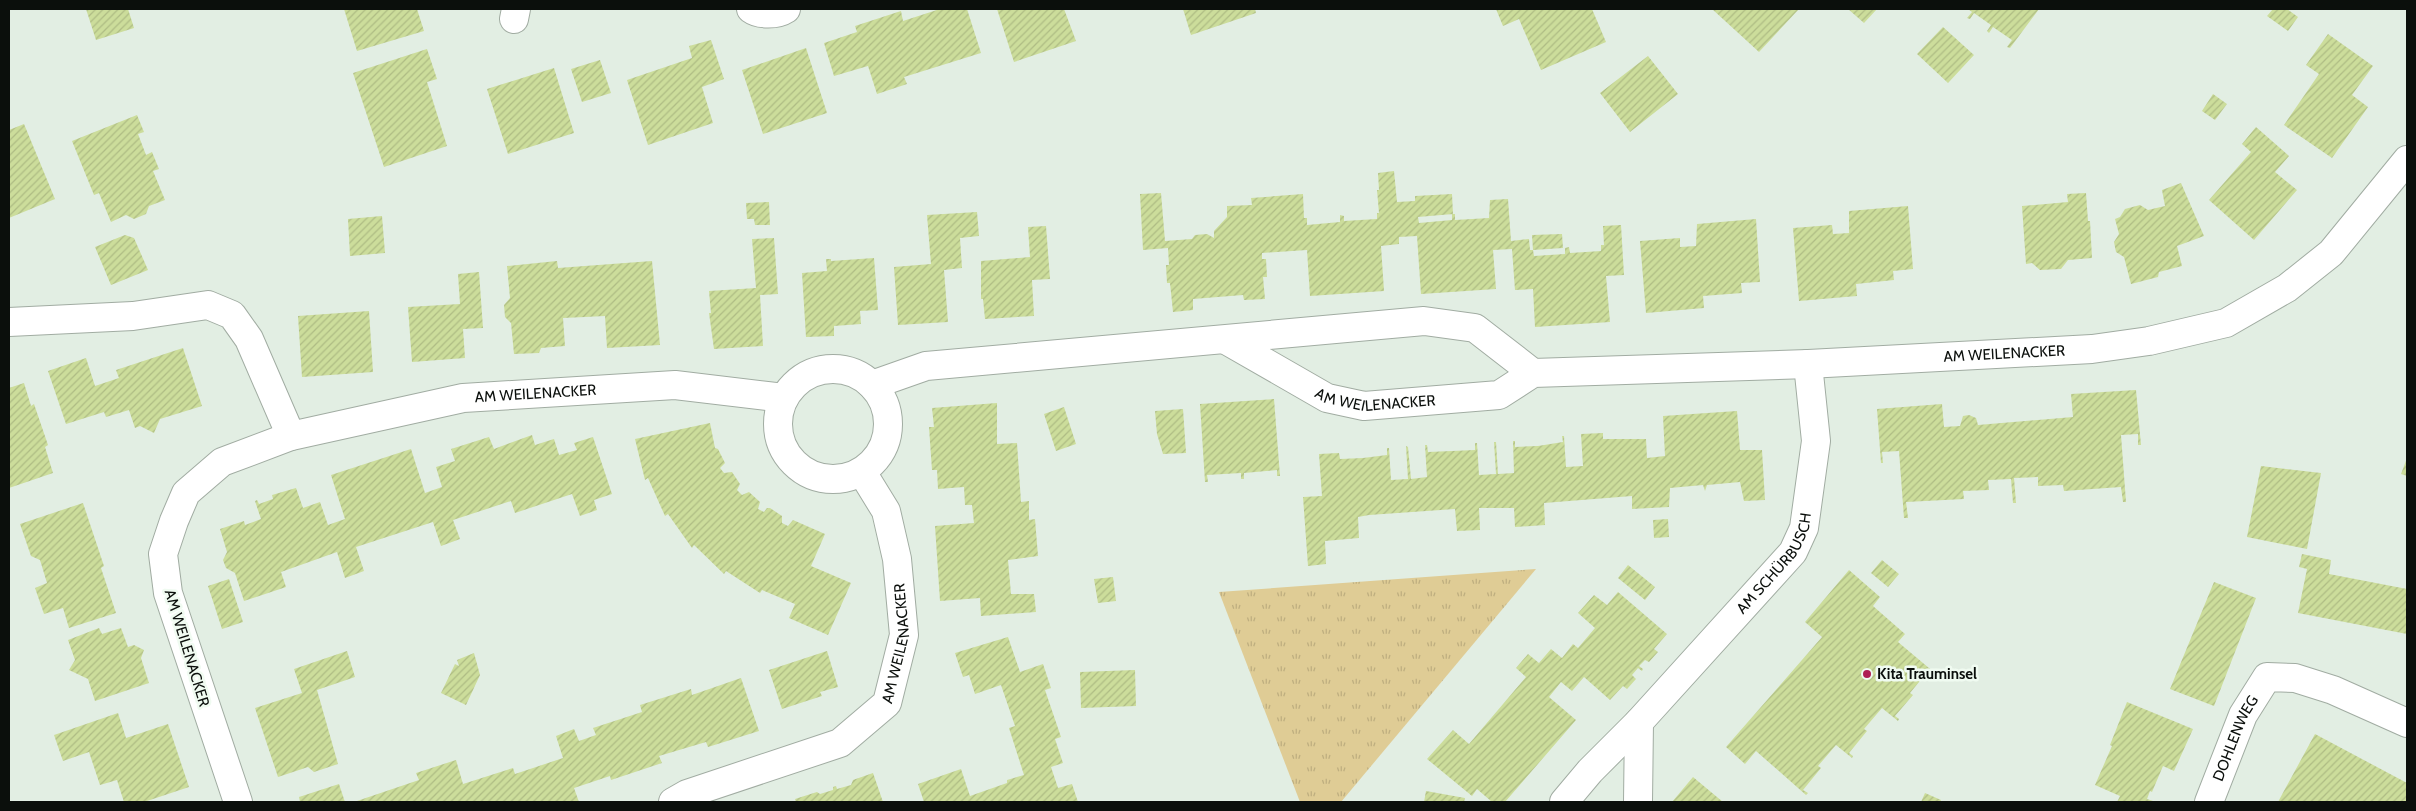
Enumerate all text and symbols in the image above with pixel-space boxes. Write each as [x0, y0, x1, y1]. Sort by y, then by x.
street label: AM WEILENACKER [1943, 341, 2066, 366]
street label: AM WEILENACKER [474, 381, 597, 406]
street label: AM WEILENACKER [1312, 384, 1436, 415]
street label: AM SCHÜRBUSCH [1733, 512, 1815, 617]
street label: AM WEILENACKER [878, 583, 913, 705]
street label: AM WEILENACKER [161, 587, 213, 709]
place label: Kita Trauminsel [1877, 665, 1977, 683]
marker: Kita Trauminsel [1861, 668, 1873, 680]
street label: DOHLENWEG [2209, 692, 2262, 784]

